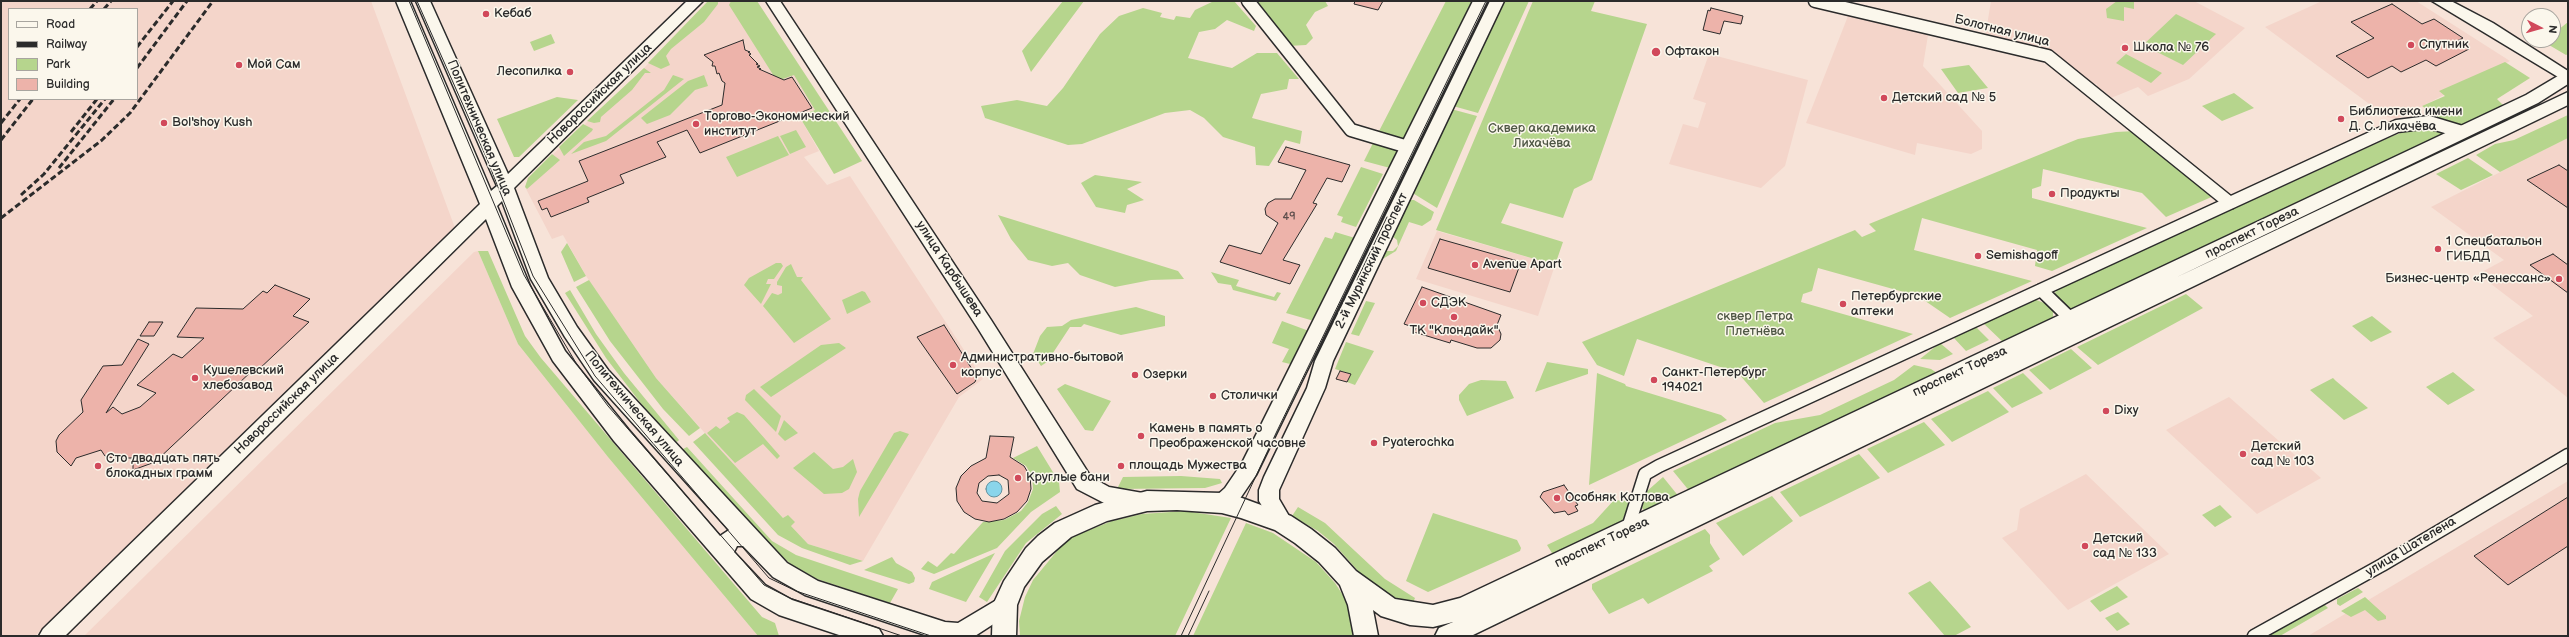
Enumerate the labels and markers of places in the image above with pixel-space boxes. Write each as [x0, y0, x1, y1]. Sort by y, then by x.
place label: Кебаб [494, 6, 532, 22]
marker: Кебаб [481, 9, 491, 19]
place label: Спутник [2419, 37, 2469, 53]
place label: Школа № 76 [2133, 40, 2209, 56]
marker: Спутник [2406, 40, 2416, 50]
marker: Школа № 76 [2120, 43, 2130, 53]
place label: Офтакон [1665, 44, 1719, 60]
marker: Офтакон [1650, 46, 1662, 58]
place label: Мой Сам [247, 57, 301, 73]
marker: Мой Сам [234, 60, 244, 70]
place label: Лесопилка [497, 64, 562, 80]
marker: Лесопилка [565, 67, 575, 77]
place label: Детский сад № 5 [1892, 90, 1996, 106]
marker: Детский сад № 5 [1879, 93, 1889, 103]
place label: Библиотека имени Д. С. Лихачёва [2349, 104, 2462, 135]
place label: Торгово-Экономический институт [704, 109, 850, 140]
marker: Библиотека имени Д. С. Лихачёва [2336, 114, 2346, 124]
place label: Bol'shoy Kush [172, 115, 252, 131]
marker: Bol'shoy Kush [159, 118, 169, 128]
marker: Торгово-Экономический институт [691, 119, 701, 129]
place label: Продукты [2060, 186, 2120, 202]
marker: Продукты [2047, 189, 2057, 199]
place label: 1 Спецбатальон ГИБДД [2446, 234, 2542, 265]
marker: 1 Спецбатальон ГИБДД [2433, 244, 2443, 254]
place label: Semishagoff [1986, 248, 2058, 264]
marker: Semishagoff [1973, 251, 1983, 261]
place label: Avenue Apart [1483, 257, 1562, 273]
marker: Avenue Apart [1470, 260, 1480, 270]
place label: Бизнес-центр «Ренессанс» [2385, 271, 2551, 287]
marker: Бизнес-центр «Ренессанс» [2554, 274, 2564, 284]
place label: Петербургские аптеки [1851, 289, 1942, 320]
place label: СДЭК [1431, 295, 1466, 311]
marker: СДЭК [1418, 298, 1428, 308]
marker: Петербургские аптеки [1838, 299, 1848, 309]
marker: ТК "Клондайк" [1449, 312, 1459, 322]
place label: ТК "Клондайк" [1410, 323, 1498, 339]
place label: Административно-бытовой корпус [961, 350, 1124, 381]
marker: Административно-бытовой корпус [948, 360, 958, 370]
place label: Кушелевский хлебозавод [203, 363, 284, 394]
place label: Санкт-Петербург 194021 [1662, 365, 1767, 396]
place label: Озерки [1143, 367, 1187, 383]
marker: Озерки [1130, 370, 1140, 380]
marker: Кушелевский хлебозавод [190, 373, 200, 383]
marker: Санкт-Петербург 194021 [1649, 375, 1659, 385]
place label: Столички [1221, 388, 1278, 404]
marker: Столички [1208, 391, 1218, 401]
place label: Dixy [2114, 403, 2139, 419]
marker: Dixy [2101, 406, 2111, 416]
place label: Камень в память о Преображенской часовне [1149, 421, 1306, 452]
marker: Камень в память о Преображенской часовне [1136, 431, 1146, 441]
place label: Pyaterochka [1382, 435, 1454, 451]
marker: Pyaterochka [1369, 438, 1379, 448]
place label: Детский сад № 103 [2251, 439, 2315, 470]
marker: Детский сад № 103 [2238, 449, 2248, 459]
place label: Сто двадцать пять блокадных грамм [106, 451, 220, 482]
place label: площадь Мужества [1129, 458, 1247, 474]
marker: Сто двадцать пять блокадных грамм [93, 461, 103, 471]
marker: площадь Мужества [1116, 461, 1126, 471]
place label: Круглые бани [1026, 470, 1110, 486]
marker: Круглые бани [1013, 473, 1023, 483]
place label: Особняк Котлова [1565, 490, 1669, 506]
marker: Особняк Котлова [1552, 493, 1562, 503]
place label: Детский сад № 133 [2093, 531, 2157, 562]
marker: Детский сад № 133 [2080, 541, 2090, 551]

